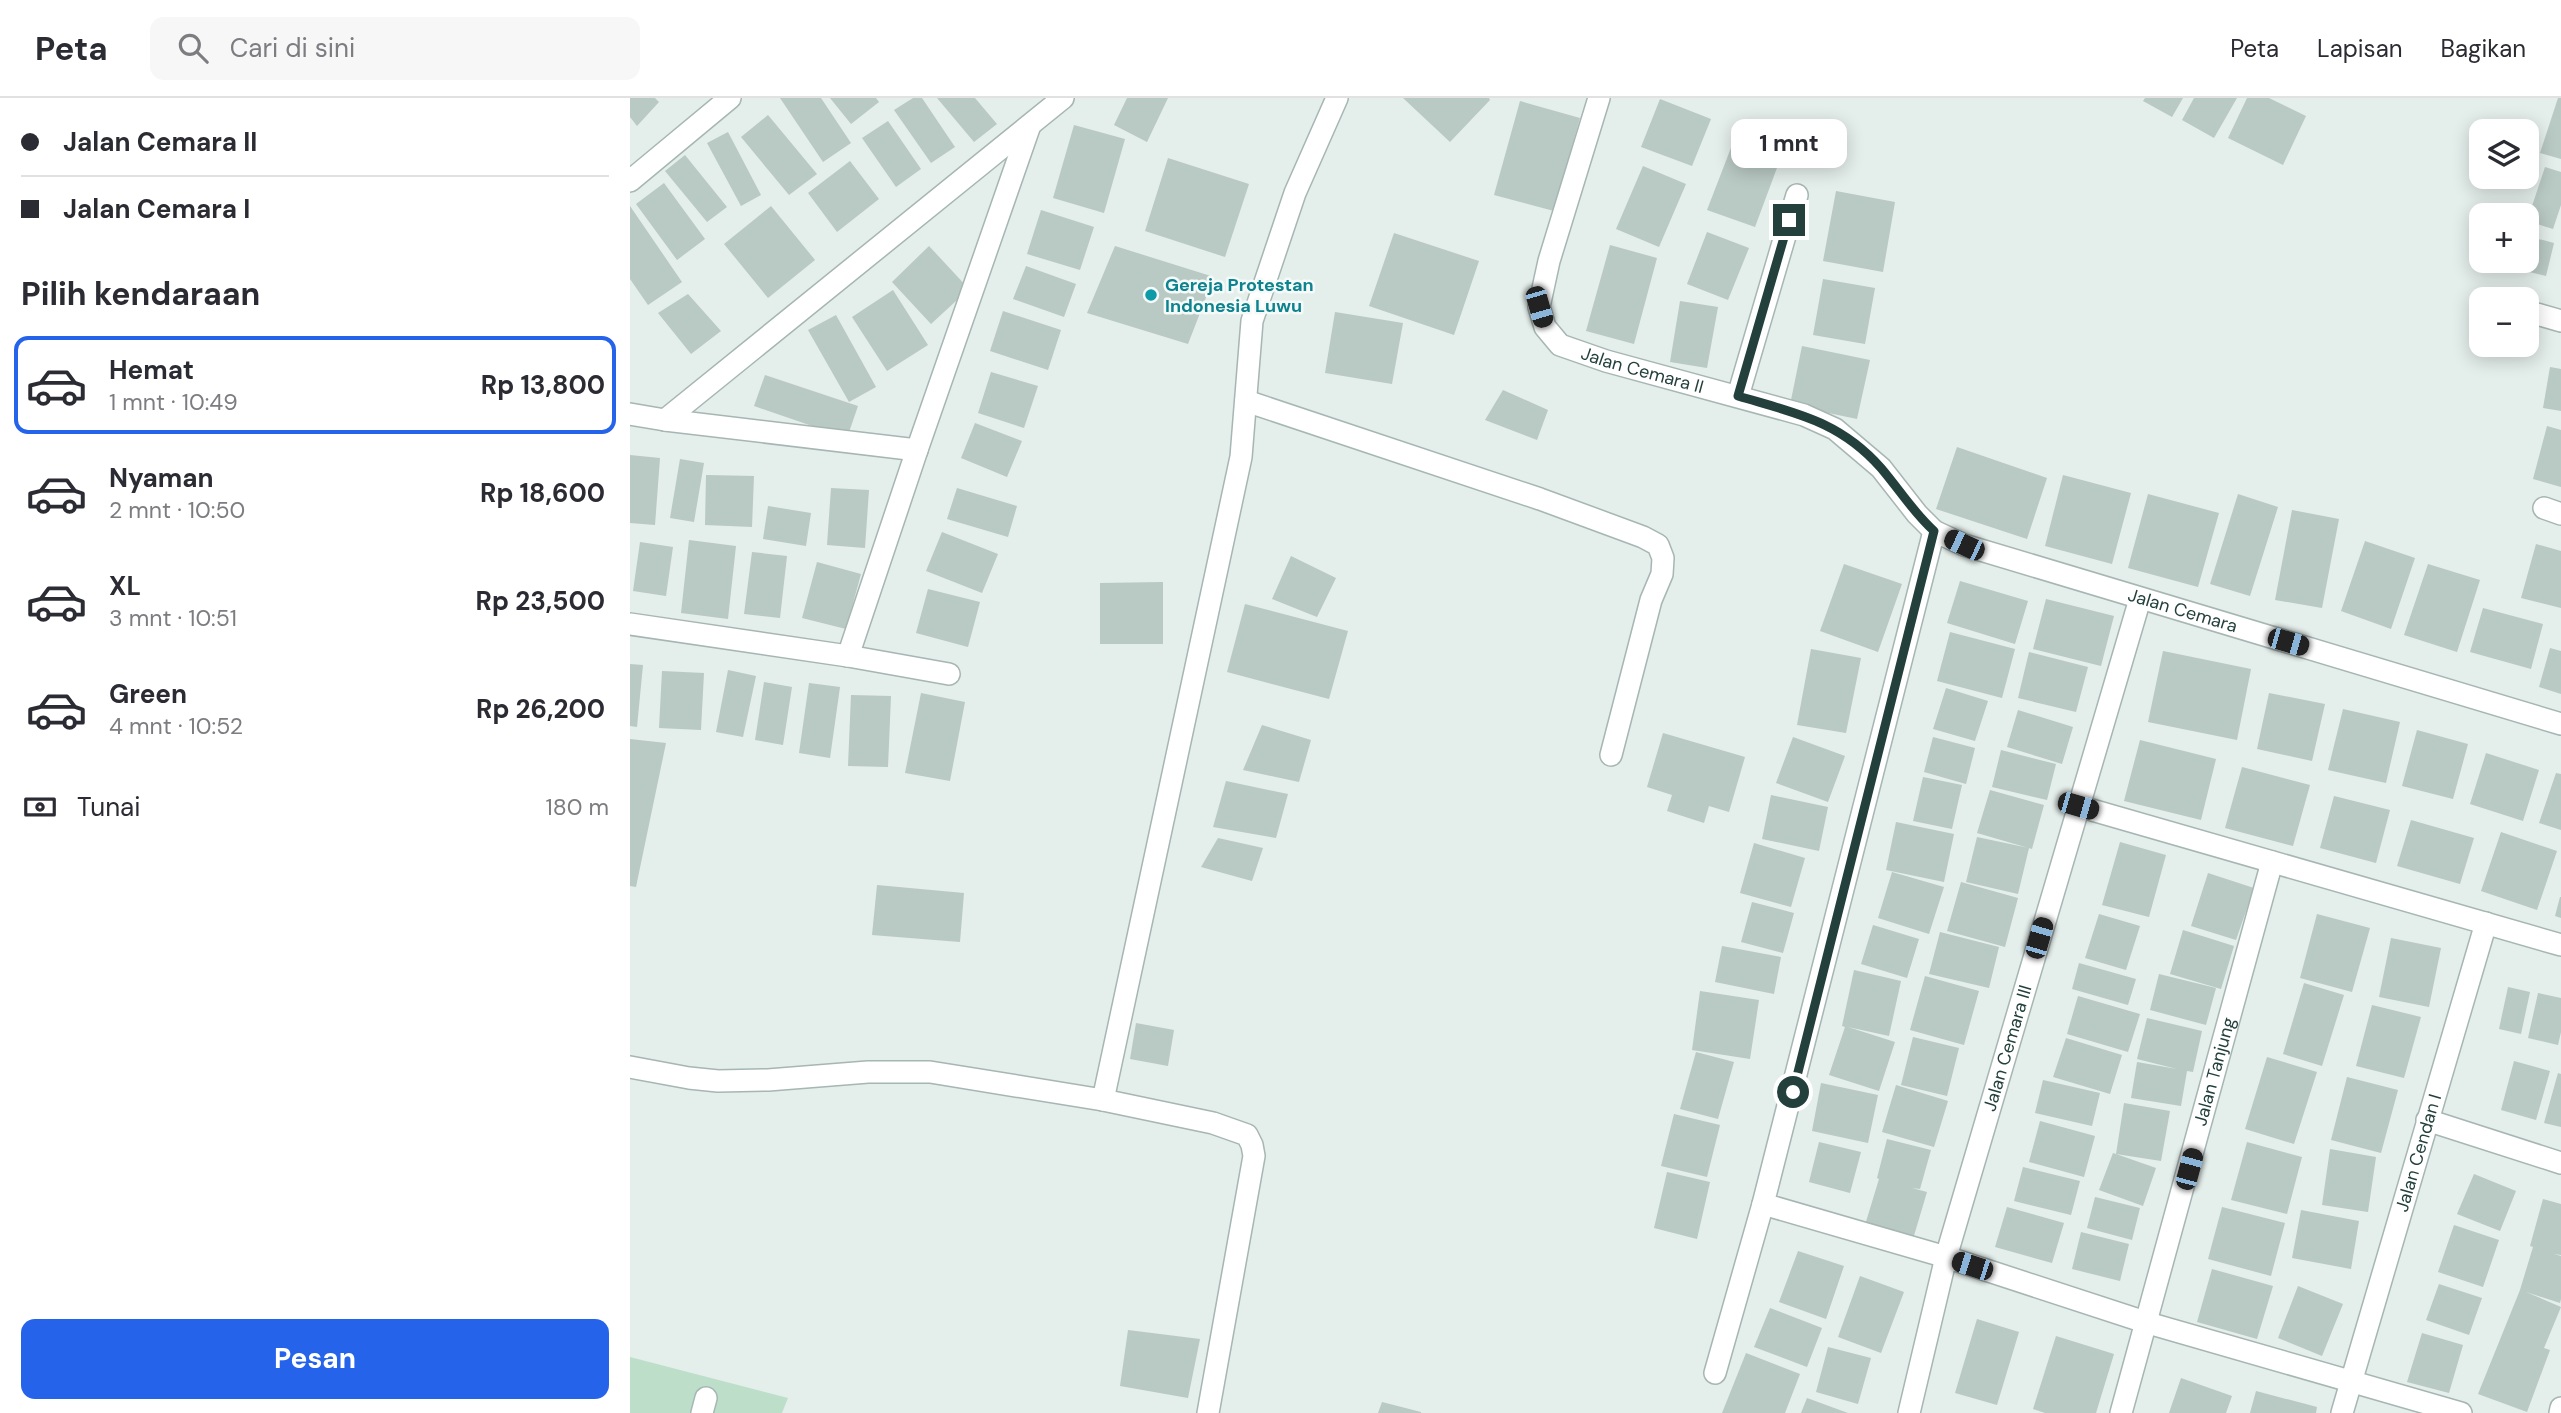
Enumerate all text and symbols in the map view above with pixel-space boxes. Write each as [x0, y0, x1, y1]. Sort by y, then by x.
search box [150, 17, 640, 80]
text: Peta [35, 27, 108, 70]
icon: search [174, 29, 212, 67]
text: Cari di sini [230, 31, 355, 65]
text: Peta [2230, 33, 2279, 64]
text: Lapisan [2317, 33, 2402, 64]
text: Bagikan [2440, 33, 2526, 64]
callout: 1 mnt [1731, 118, 1847, 167]
map controls [2469, 119, 2539, 357]
button: layers [2469, 119, 2539, 189]
text: Jalan Cemara II [63, 125, 257, 159]
text: 1 mnt [1759, 128, 1819, 158]
text: Jalan Cemara I [63, 192, 250, 226]
button: + [2469, 203, 2539, 273]
route end [1773, 204, 1805, 236]
text: Pilih kendaraan [21, 273, 260, 315]
place label: Gereja Protestan Indonesia Luwu [1165, 273, 1314, 318]
car [1524, 284, 1555, 330]
marker: Gereja Protestan Indonesia Luwu [1143, 287, 1159, 303]
button: − [2469, 287, 2539, 357]
street label: Jalan Cemara II [1578, 341, 1706, 399]
text: Hemat [109, 353, 194, 387]
icon: car [25, 354, 88, 417]
text: Rp 13,800 [481, 368, 605, 402]
text: 1 mnt · 10:49 [109, 387, 238, 417]
text: Nyaman [109, 461, 214, 495]
icon: car [25, 462, 88, 525]
text: Rp 18,600 [480, 476, 605, 510]
text: 2 mnt · 10:50 [109, 495, 245, 525]
car [1941, 527, 1988, 563]
text: XL [109, 569, 141, 603]
icon: car [25, 570, 88, 633]
street label: Jalan Cemara [2125, 583, 2240, 638]
text: Rp 23,500 [476, 584, 605, 618]
text: 3 mnt · 10:51 [109, 603, 237, 633]
car [2265, 626, 2312, 658]
text: Green [109, 677, 187, 711]
icon: car [25, 678, 88, 741]
text: Rp 26,200 [476, 692, 605, 726]
text: 4 mnt · 10:52 [109, 711, 243, 741]
icon: cash [21, 788, 59, 826]
text: Tunai [77, 790, 141, 824]
car [2055, 790, 2102, 822]
text: 180 m [545, 792, 609, 822]
car [2024, 915, 2055, 961]
street label: Jalan Cemara III [1978, 982, 2038, 1114]
street label: Jalan Tanjung [2188, 1015, 2241, 1129]
route start [1777, 1076, 1809, 1108]
street label: Jalan Cendan I [2390, 1091, 2447, 1215]
car [2174, 1146, 2205, 1192]
car [1949, 1250, 1996, 1282]
button: Pesan [21, 1319, 609, 1399]

